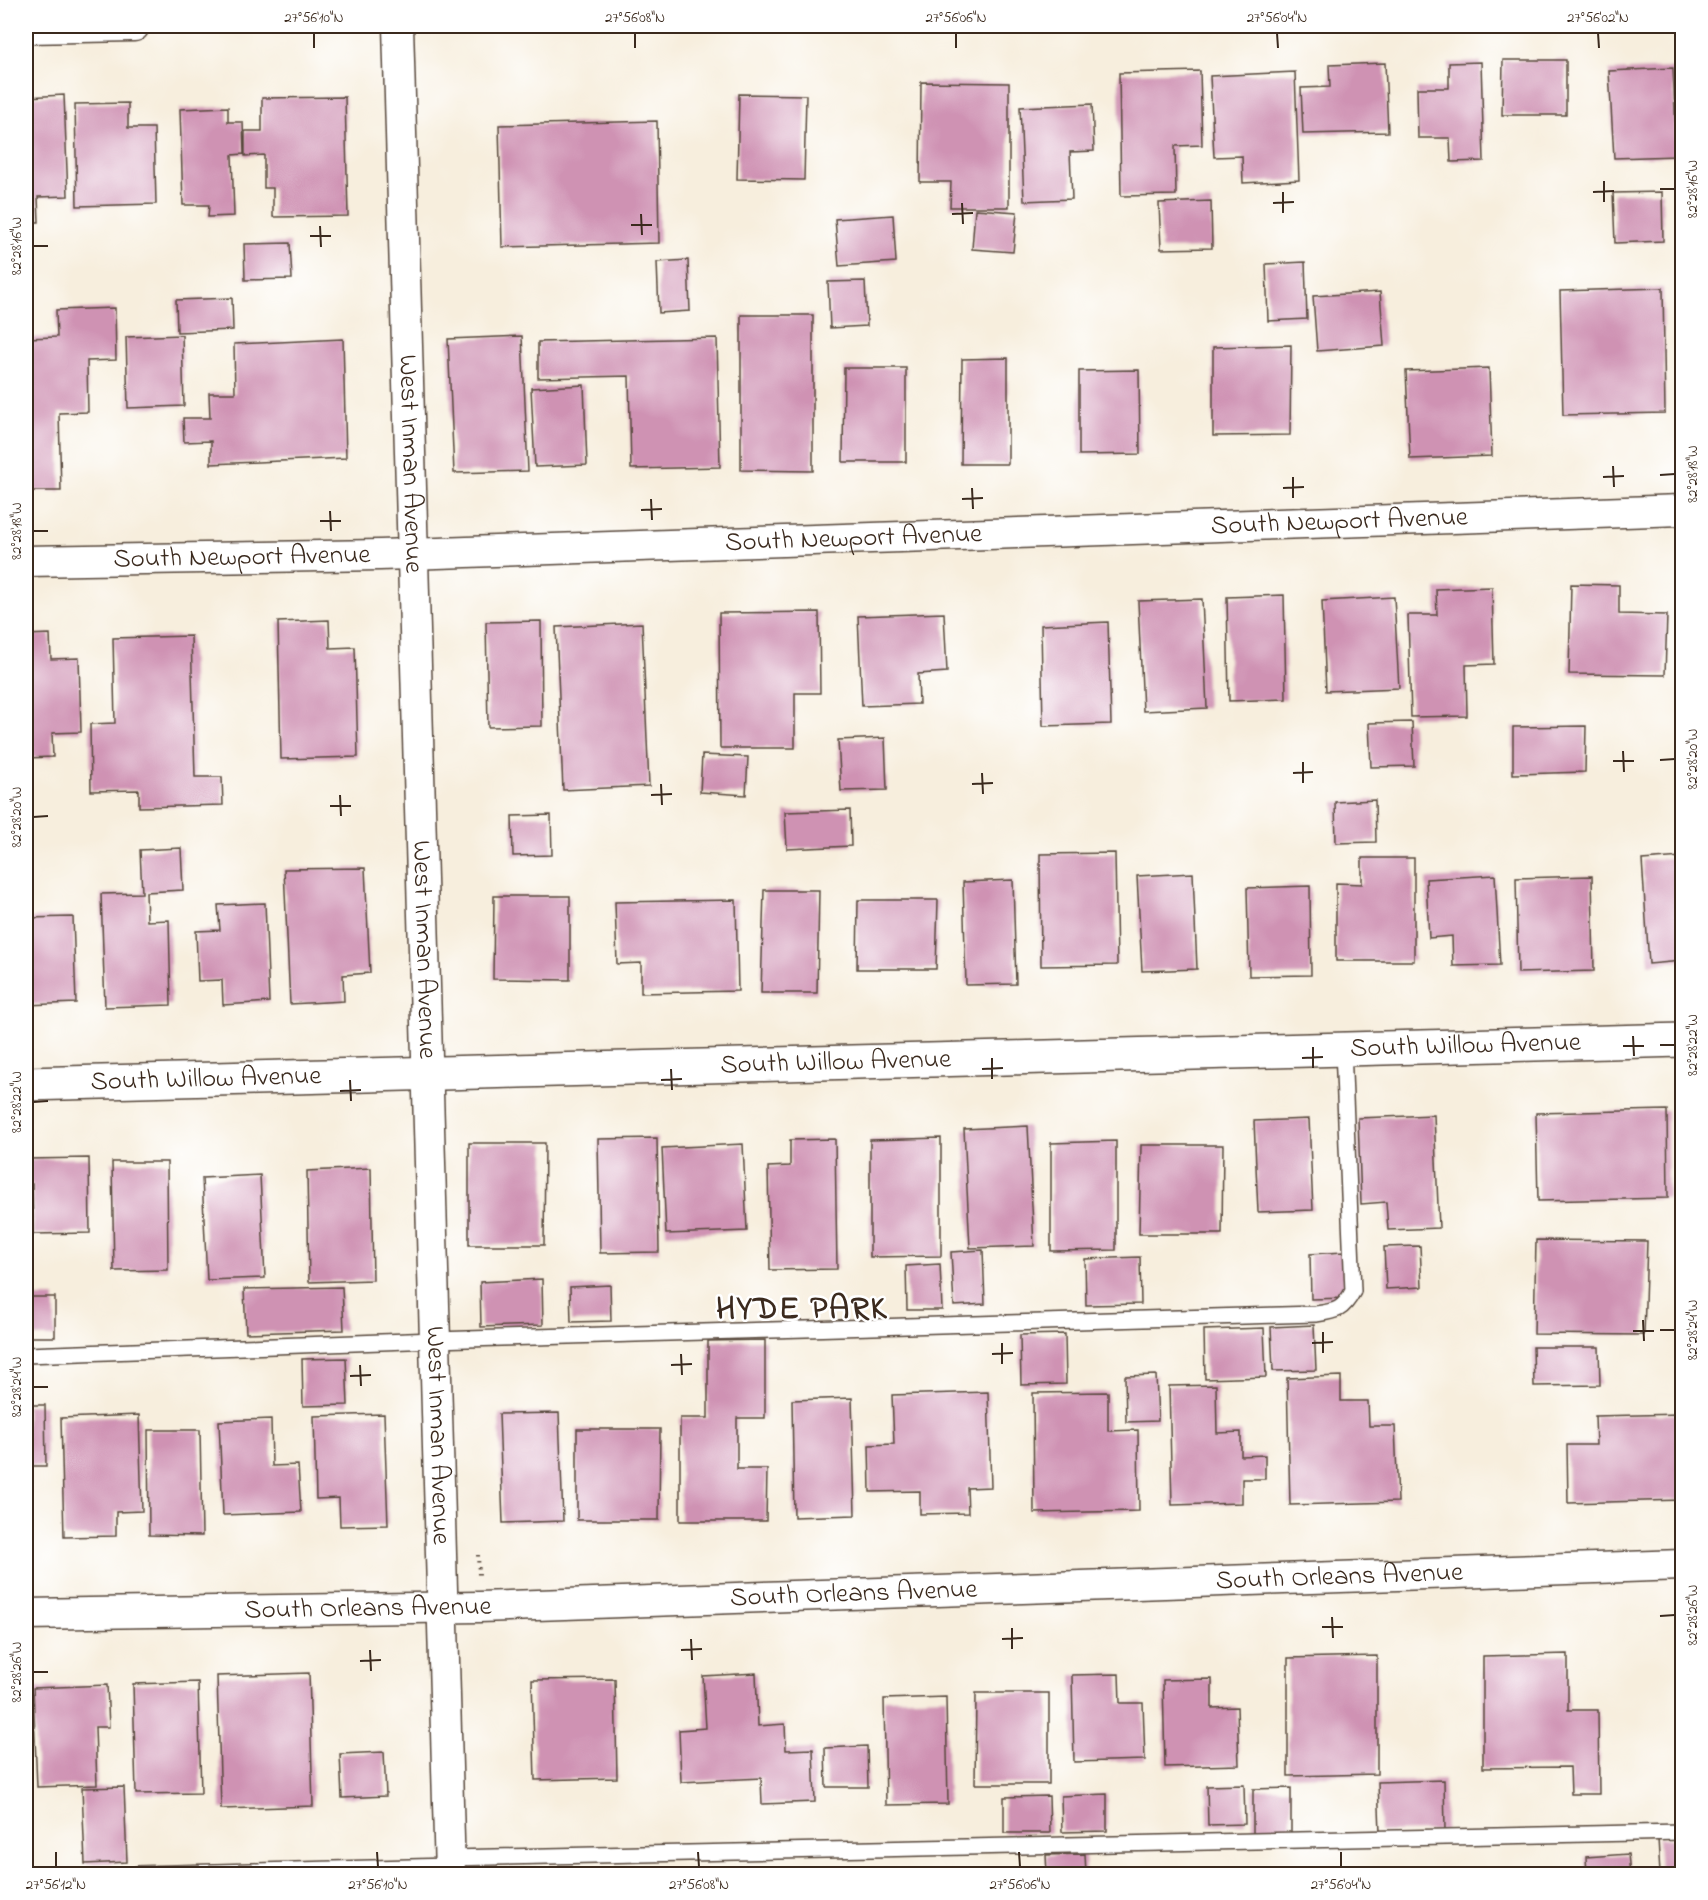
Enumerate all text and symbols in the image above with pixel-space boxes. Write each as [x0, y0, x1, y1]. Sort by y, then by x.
text: 27°56'10"N [284, 7, 344, 29]
text: 27°56'08"N [605, 7, 665, 29]
text: 27°56'06"N [925, 7, 987, 29]
text: 27°56'04"N [1247, 7, 1307, 29]
text: 27°56'02"N [1567, 7, 1629, 29]
text: 82°28'16"W [1682, 160, 1704, 218]
text: 82°28'16"W [6, 217, 28, 275]
street label: West Inman Avenue [388, 354, 433, 575]
text: 82°28'18"W [1682, 445, 1704, 503]
street label: South Newport Avenue [1210, 498, 1469, 546]
text: 82°28'18"W [6, 502, 28, 560]
street label: South Newport Avenue [724, 515, 984, 563]
street label: South Newport Avenue [113, 536, 372, 579]
text: 82°28'20"W [1682, 729, 1704, 789]
text: 82°28'20"W [6, 787, 28, 847]
street label: West Inman Avenue [401, 840, 447, 1060]
text: 82°28'22"W [1682, 1014, 1704, 1076]
street label: South Willow Avenue [1350, 1023, 1582, 1068]
street label: South Willow Avenue [720, 1040, 953, 1085]
street label: South Willow Avenue [90, 1057, 323, 1102]
text: 82°28'22"W [6, 1071, 28, 1133]
district label: HYDE PARK [716, 1286, 888, 1334]
text: 82°28'24"W [1682, 1300, 1704, 1360]
street label: West Inman Avenue [415, 1326, 460, 1546]
text: 82°28'24"W [6, 1357, 28, 1417]
street label: South Orleans Avenue [1215, 1553, 1465, 1601]
street label: South Orleans Avenue [729, 1570, 979, 1618]
text: 82°28'26"W [1682, 1585, 1704, 1645]
street label: South Orleans Avenue [244, 1587, 493, 1630]
text: 82°28'26"W [6, 1642, 28, 1702]
text: 27°56'12"N [26, 1874, 86, 1896]
text: 27°56'10"N [348, 1874, 408, 1896]
text: 27°56'08"N [669, 1874, 729, 1896]
text: 27°56'06"N [989, 1874, 1051, 1896]
text: 27°56'04"N [1311, 1874, 1371, 1896]

